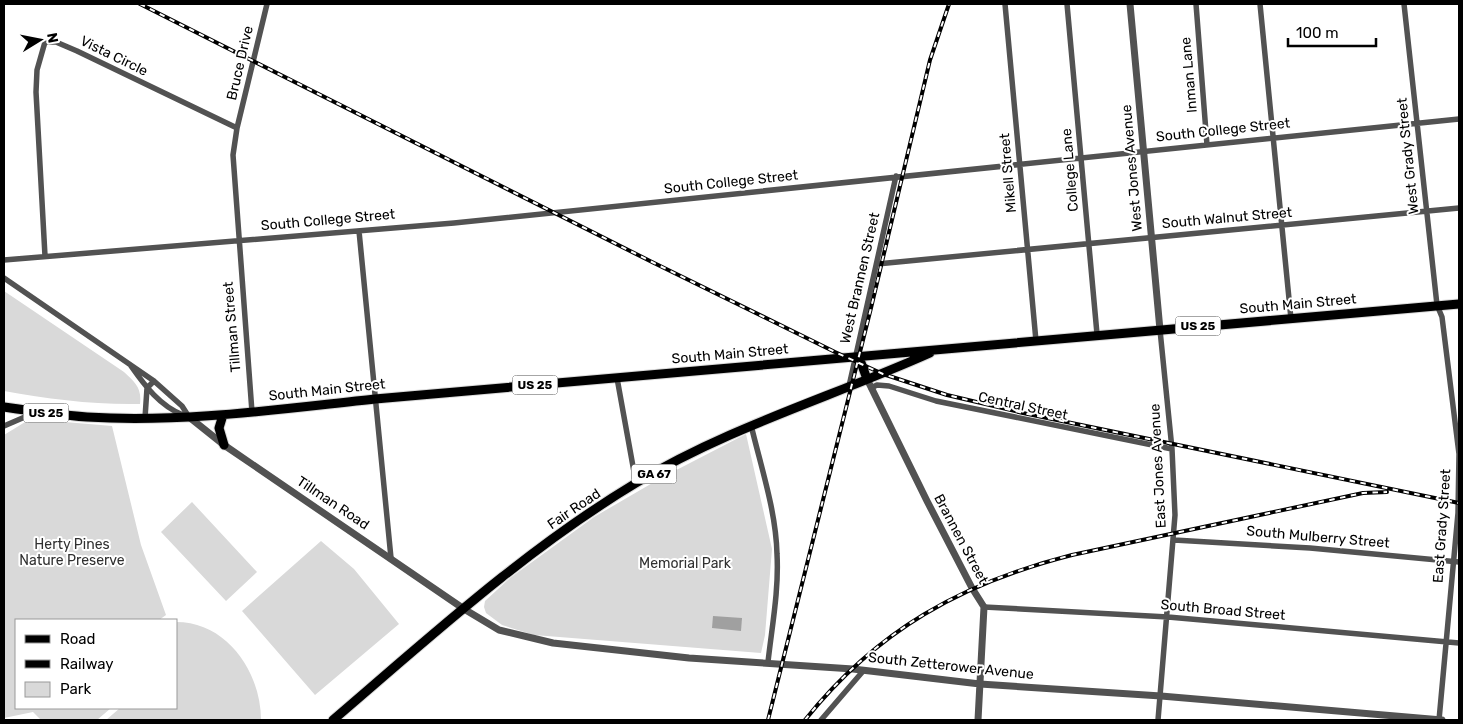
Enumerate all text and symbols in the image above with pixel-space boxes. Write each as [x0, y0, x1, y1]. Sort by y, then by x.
north arrow [15, 15, 65, 65]
scale bar [1288, 15, 1376, 47]
street label: Bruce Drive [223, 24, 257, 102]
text: 100 m [1296, 24, 1338, 42]
text: N [43, 31, 62, 44]
street label: Vista Circle [77, 32, 151, 80]
street label: Inman Lane [1177, 36, 1201, 114]
street label: West Grady Street [1393, 96, 1423, 215]
street label: West Jones Avenue [1118, 104, 1146, 232]
street label: South College Street [1155, 114, 1291, 145]
street label: College Lane [1058, 127, 1082, 212]
street label: Mikell Street [996, 132, 1020, 214]
street label: South College Street [663, 166, 799, 197]
street label: South Walnut Street [1161, 204, 1293, 232]
street label: South College Street [260, 206, 396, 234]
street label: West Brannen Street [837, 210, 884, 345]
street label: Tillman Street [220, 281, 244, 373]
street label: South Main Street [1239, 290, 1358, 318]
road number: US 25 [1176, 316, 1220, 336]
street label: South Main Street [671, 340, 790, 368]
street label: South Main Street [268, 375, 387, 405]
road number: US 25 [512, 376, 558, 394]
street label: Central Street [977, 388, 1070, 424]
road number: US 25 [23, 403, 68, 422]
street label: East Jones Avenue [1146, 403, 1170, 529]
road number: GA 67 [632, 464, 676, 484]
street label: East Grady Street [1430, 468, 1455, 584]
street label: Tillman Road [294, 473, 372, 533]
street label: Fair Road [544, 485, 604, 533]
street label: Brannen Street [930, 491, 992, 587]
street label: South Mulberry Street [1246, 522, 1391, 552]
park label: Herty Pines Nature Preserve [19, 536, 125, 569]
park label: Memorial Park [639, 555, 732, 572]
street label: South Broad Street [1160, 596, 1287, 624]
legend [15, 619, 178, 709]
text: Road [60, 630, 96, 648]
street label: South Zetterower Avenue [867, 649, 1035, 683]
text: Railway [60, 655, 114, 673]
text: Park [60, 680, 91, 698]

